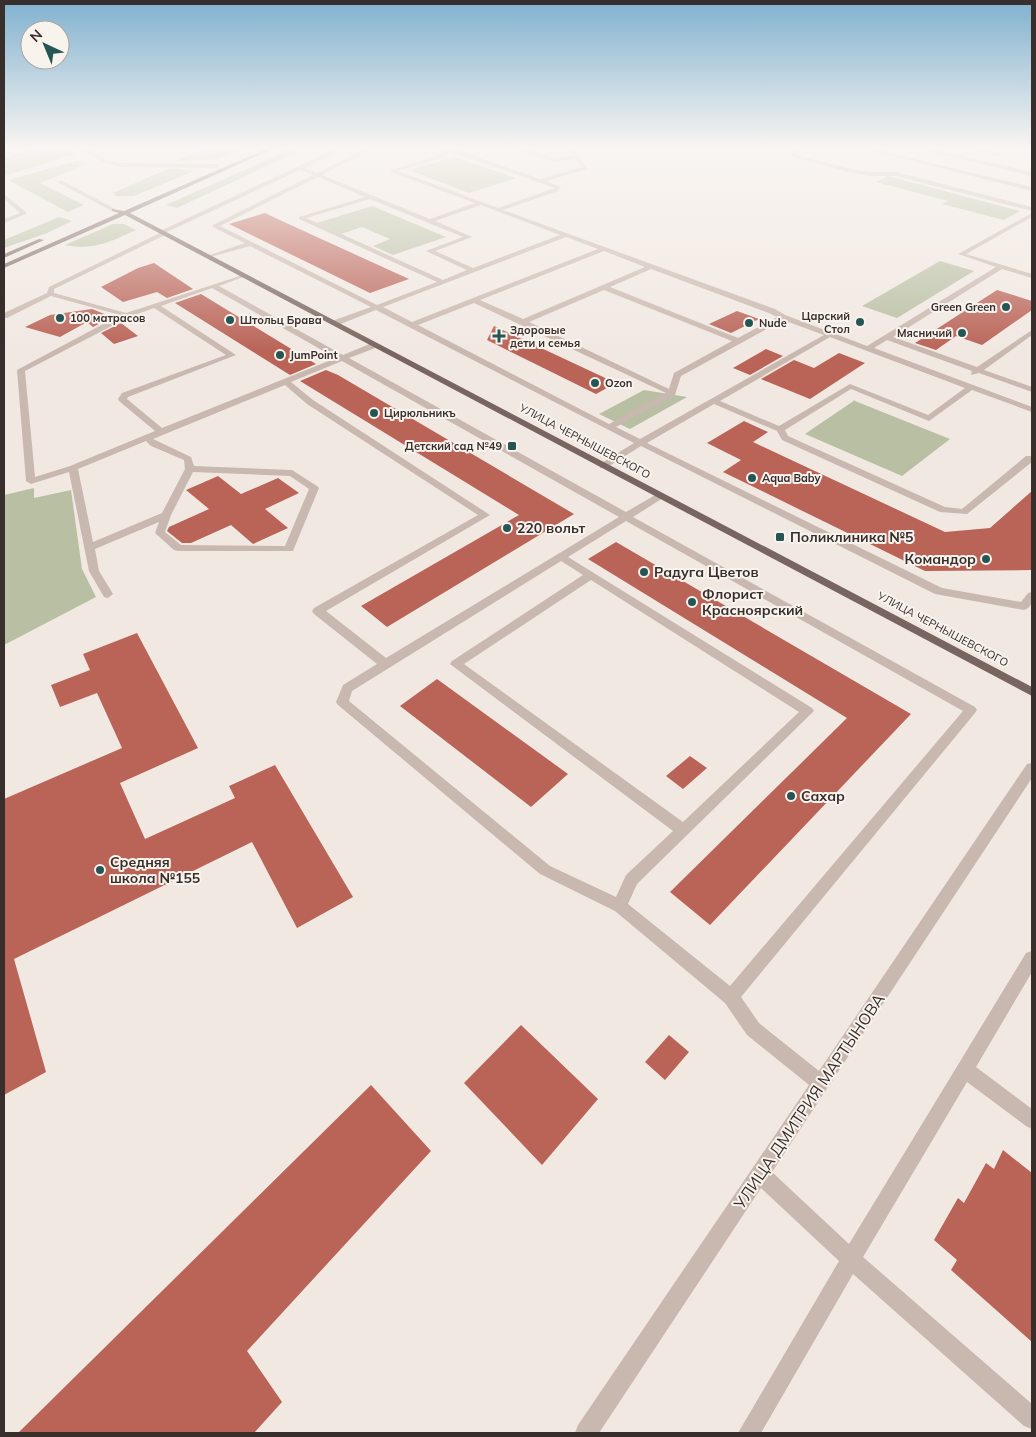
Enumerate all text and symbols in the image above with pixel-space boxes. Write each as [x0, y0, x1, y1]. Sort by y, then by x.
north arrow [20, 20, 70, 70]
text: N [26, 26, 46, 46]
place label: Green Green [931, 300, 996, 314]
marker: Green Green [1000, 301, 1012, 313]
place label: Царский Стол [802, 309, 850, 336]
place label: 100 матрасов [70, 311, 145, 325]
marker: 100 матрасов [54, 312, 66, 324]
place label: Штольц Брава [240, 313, 322, 327]
marker: Штольц Брава [224, 314, 236, 326]
place label: Nude [759, 316, 787, 330]
marker: Царский Стол [854, 316, 866, 328]
marker: Nude [743, 317, 755, 329]
place label: Здоровые дети и семья [510, 323, 580, 350]
place label: Мясничий [897, 326, 952, 340]
marker: Мясничий [956, 327, 968, 339]
marker: Здоровые дети и семья [492, 329, 506, 343]
place label: JumPoint [290, 348, 338, 362]
marker: JumPoint [274, 349, 286, 361]
place label: Ozon [605, 376, 632, 390]
marker: Ozon [589, 377, 601, 389]
street label: УЛИЦА ЧЕРНЫШЕВСКОГО [516, 400, 653, 482]
place label: Цирюльникъ [384, 406, 456, 420]
marker: Цирюльникъ [368, 407, 380, 419]
place label: Детский сад №49 [405, 439, 502, 453]
marker: Детский сад №49 [506, 440, 518, 452]
place label: Aqua Baby [762, 471, 821, 485]
marker: Aqua Baby [746, 472, 758, 484]
place label: 220 вольт [517, 519, 586, 537]
marker: 220 вольт [501, 522, 513, 534]
place label: Поликлиника №5 [790, 528, 913, 546]
marker: Поликлиника №5 [774, 531, 786, 543]
place label: Командор [904, 550, 976, 568]
marker: Командор [980, 553, 992, 565]
place label: Радуга Цветов [654, 563, 759, 581]
marker: Радуга Цветов [638, 566, 650, 578]
place label: Флорист Красноярский [702, 585, 803, 619]
street label: УЛИЦА ЧЕРНЫШЕВСКОГО [874, 588, 1011, 670]
marker: Флорист Красноярский [686, 596, 698, 608]
place label: Сахар [801, 787, 845, 805]
marker: Сахар [785, 790, 797, 802]
place label: Средняя школа №155 [110, 853, 200, 887]
marker: Средняя школа №155 [94, 864, 106, 876]
street label: УЛИЦА ДМИТРИЯ МАРТЫНОВА [729, 989, 889, 1213]

